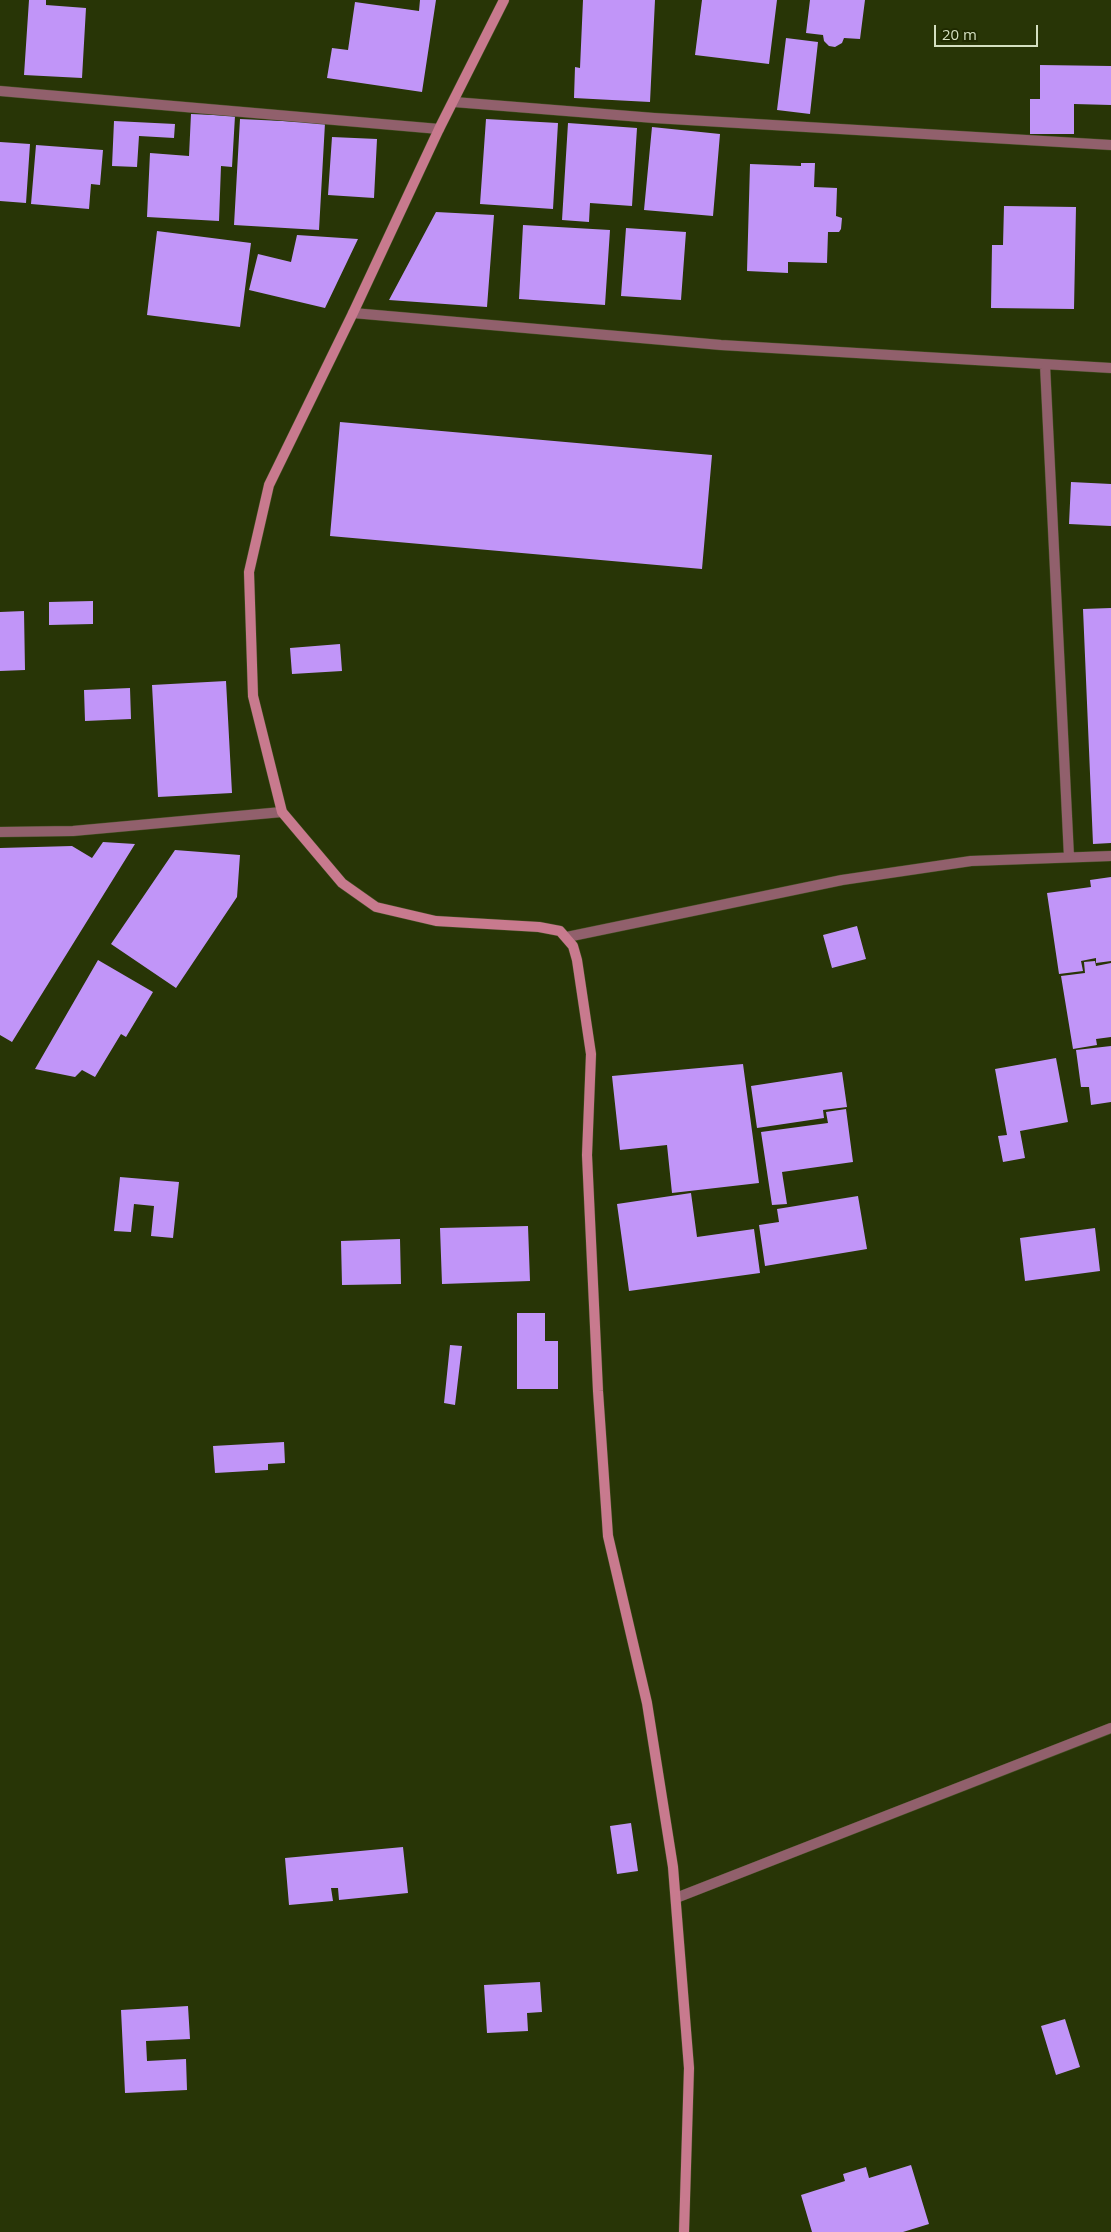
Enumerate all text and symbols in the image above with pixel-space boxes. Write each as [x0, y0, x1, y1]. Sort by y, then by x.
scale bar [936, 15, 1040, 47]
text: 20 m [942, 24, 977, 44]

